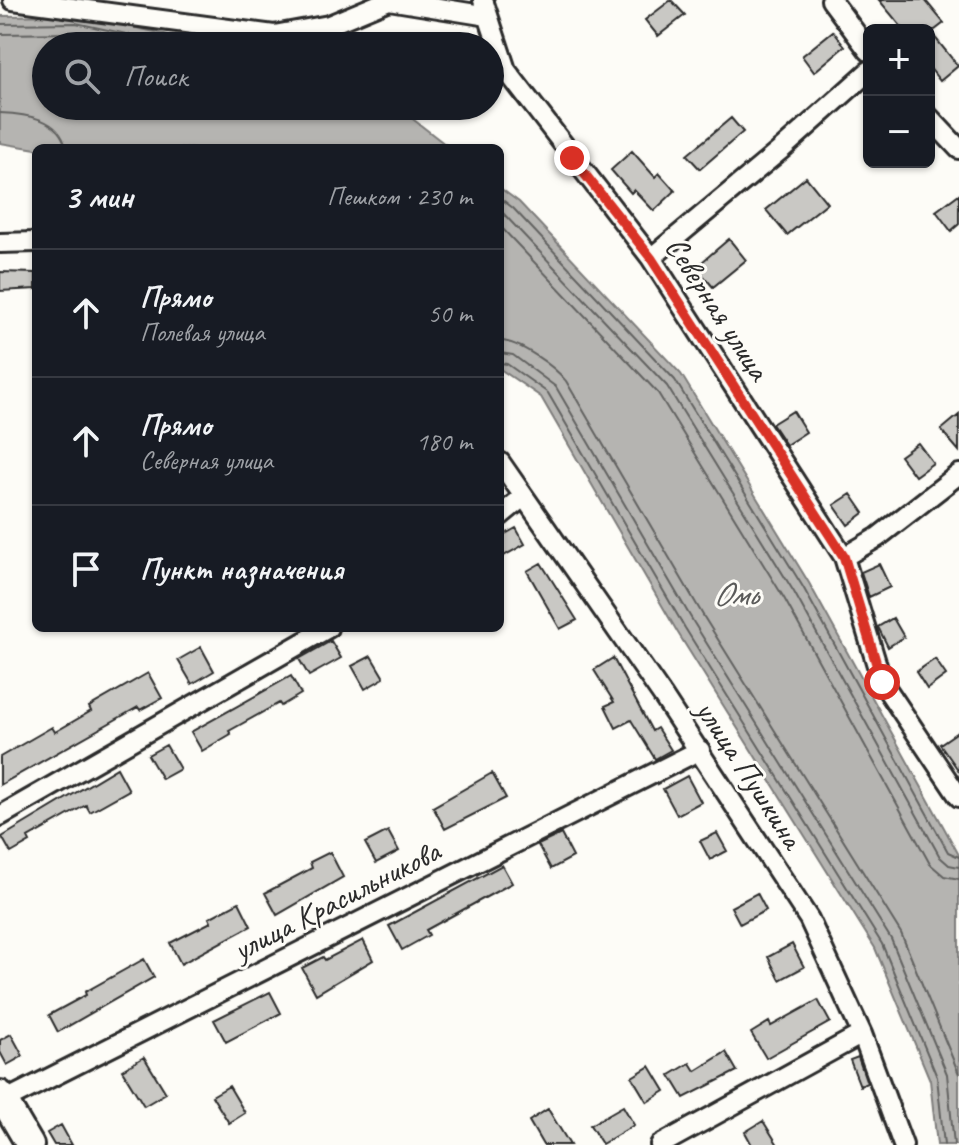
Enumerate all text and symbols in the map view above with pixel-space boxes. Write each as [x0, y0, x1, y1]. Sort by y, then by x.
map controls [863, 24, 935, 168]
button: + [863, 24, 935, 96]
search box [32, 32, 504, 120]
icon: search [60, 54, 104, 98]
text: Поиск [124, 57, 187, 95]
button: − [863, 96, 935, 168]
route end [554, 140, 590, 176]
text: 3 мин [64, 175, 133, 218]
text: Пешком · 230 m [327, 180, 472, 213]
street label: Северная улица [656, 229, 780, 390]
text: Прямо [140, 278, 211, 316]
icon: ahead [64, 291, 108, 335]
text: 50 m [428, 297, 472, 330]
text: Полевая улица [140, 316, 265, 349]
text: Прямо [140, 406, 211, 444]
icon: ahead [64, 419, 108, 463]
text: 180 m [416, 425, 472, 458]
text: Северная улица [140, 444, 273, 477]
icon: arrive [64, 547, 108, 591]
text: Пункт назначения [140, 550, 343, 588]
water label: Омь [713, 572, 762, 615]
route start [864, 664, 900, 700]
street label: улица Пушкина [685, 691, 814, 859]
street label: улица Красильникова [224, 830, 449, 971]

